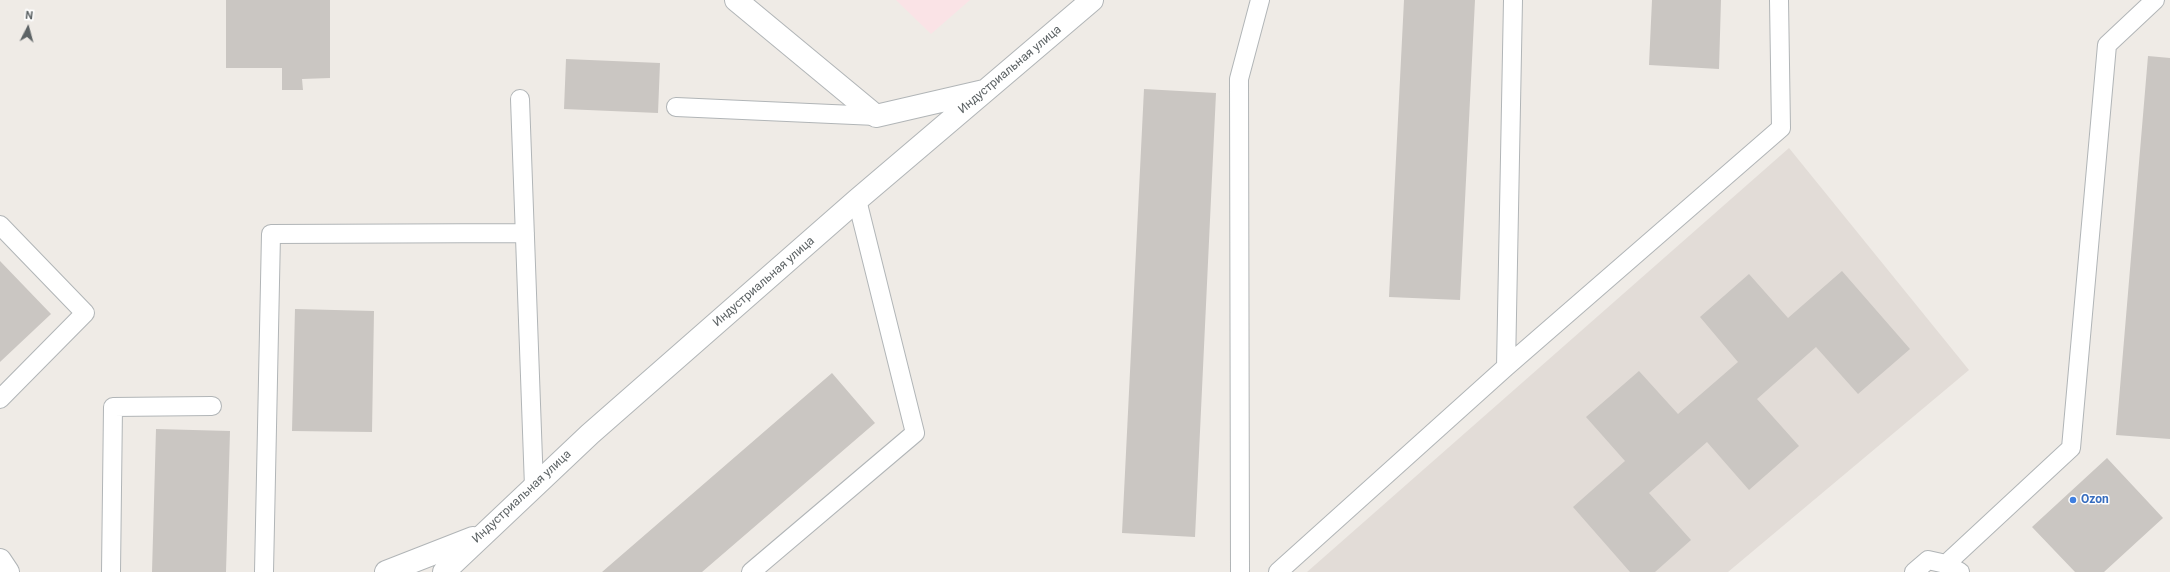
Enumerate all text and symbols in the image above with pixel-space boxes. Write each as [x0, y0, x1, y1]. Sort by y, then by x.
north arrow [8, 8, 48, 48]
text: N [25, 9, 34, 22]
street label: Индустриальная улица [956, 23, 1064, 117]
street label: Индустриальная улица [710, 234, 818, 330]
street label: Индустриальная улица [470, 447, 574, 547]
place label: Ozon [2081, 493, 2109, 507]
marker: Ozon [2068, 495, 2078, 505]

